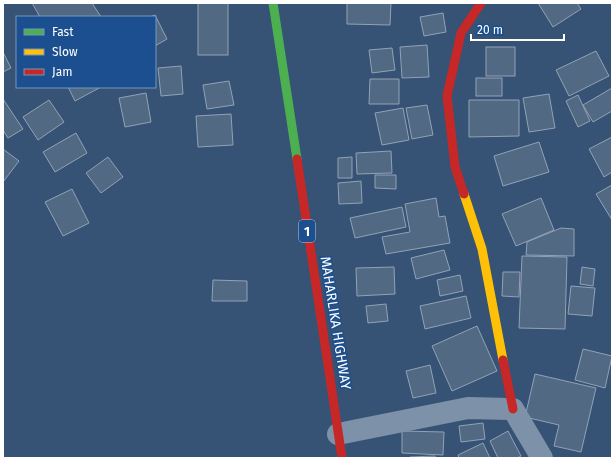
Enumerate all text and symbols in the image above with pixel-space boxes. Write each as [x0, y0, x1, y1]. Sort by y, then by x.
legend [16, 16, 156, 88]
scale bar [471, 16, 564, 42]
text: 20 m [477, 23, 503, 37]
text: Fast [52, 25, 74, 39]
text: Slow [52, 45, 78, 59]
text: Jam [52, 65, 72, 79]
road number: 1 [299, 220, 315, 242]
street label: MAHARLIKA HIGHWAY [317, 255, 354, 391]

